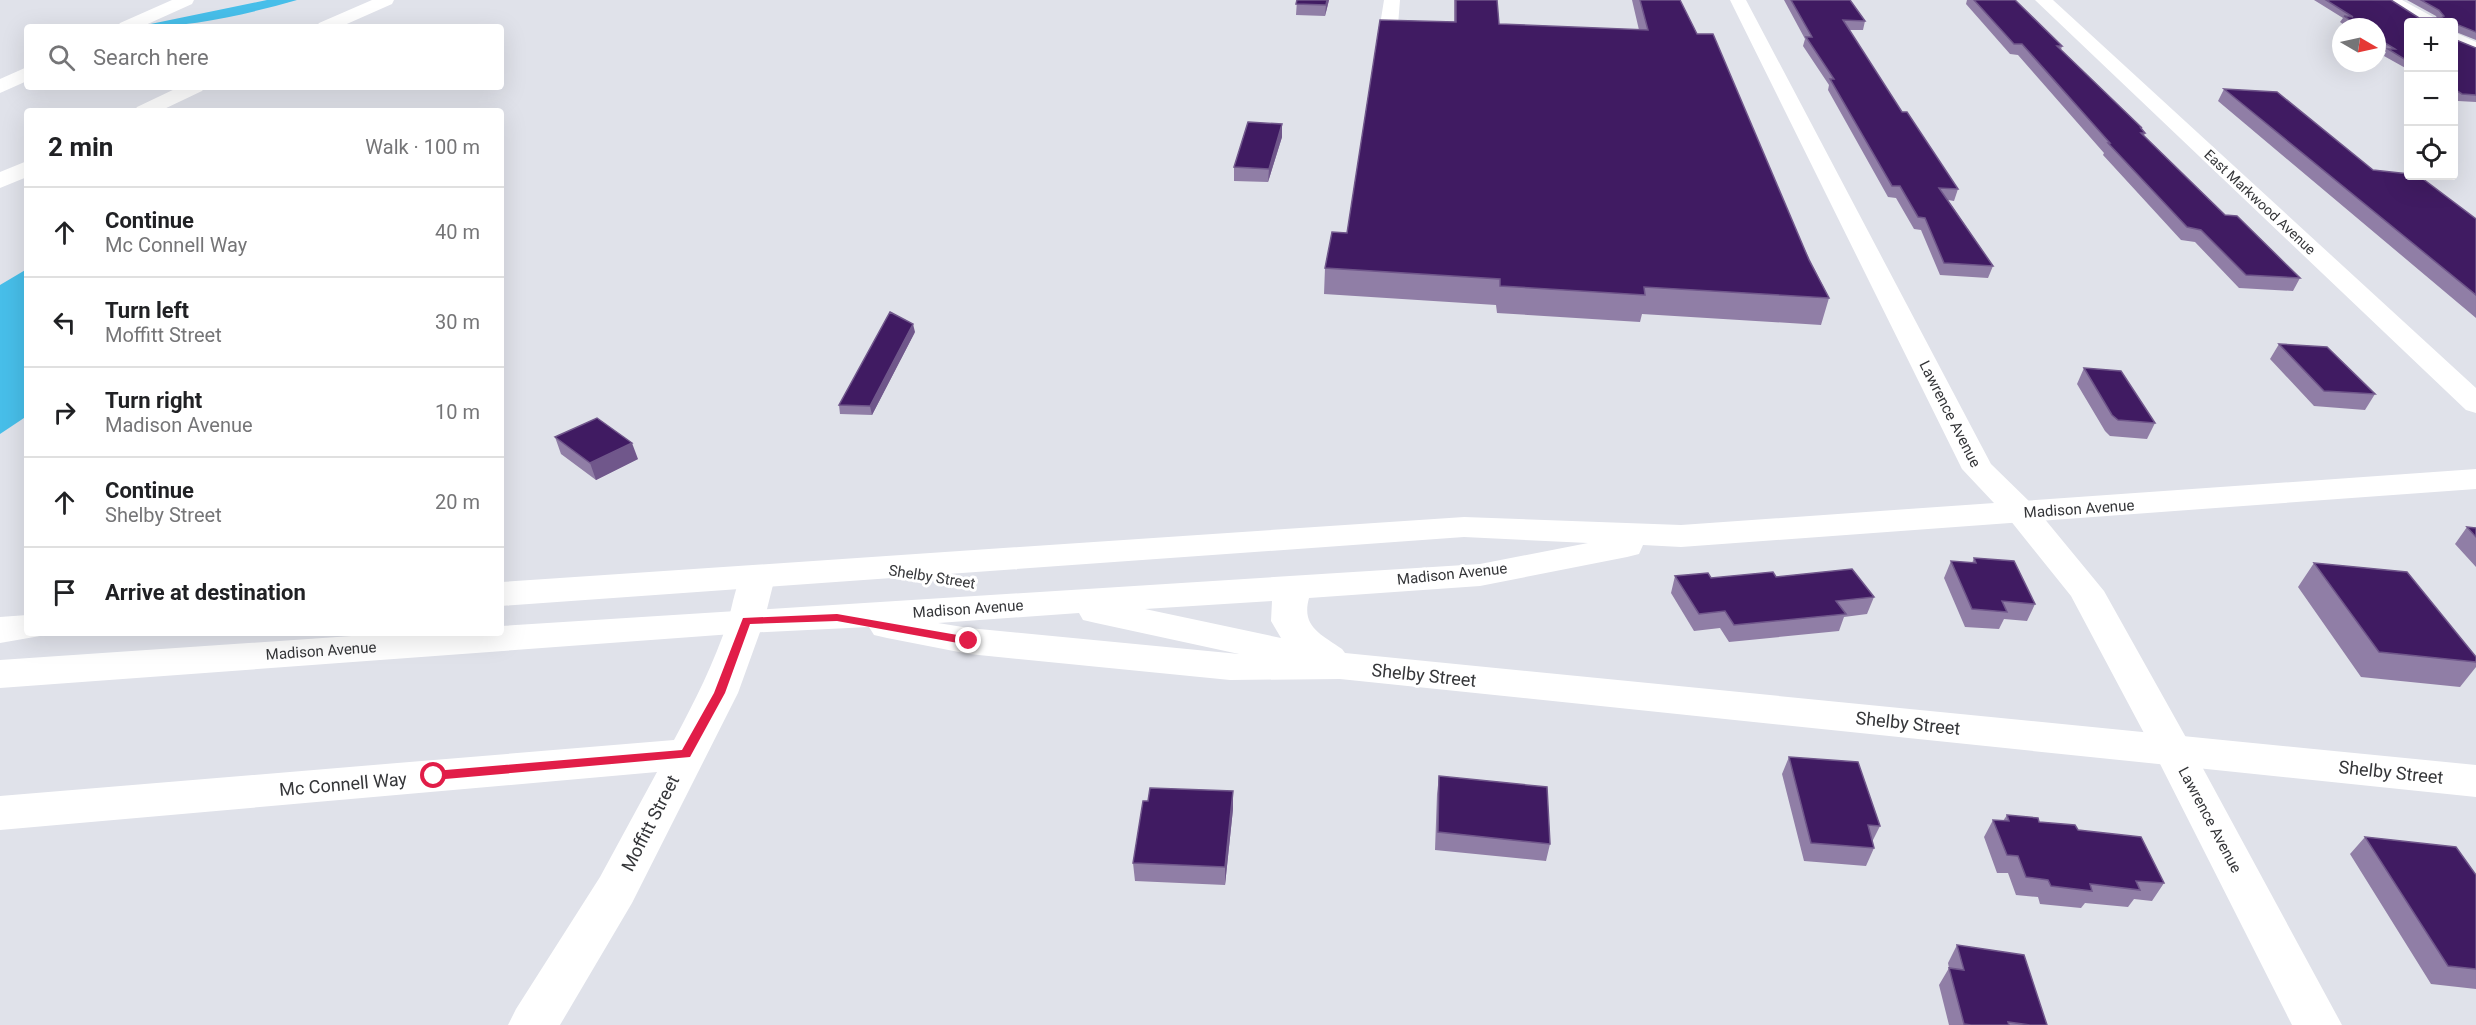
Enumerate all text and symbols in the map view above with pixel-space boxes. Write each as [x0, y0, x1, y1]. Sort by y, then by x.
north arrow [2332, 18, 2386, 72]
map controls [2404, 18, 2458, 180]
button: + [2404, 18, 2458, 72]
search box [24, 24, 504, 90]
icon: search [45, 41, 78, 74]
text: Search here [93, 45, 209, 70]
button: − [2404, 72, 2458, 126]
button: locate [2404, 126, 2458, 180]
text: 2 min [48, 132, 113, 162]
text: Walk · 100 m [365, 135, 480, 159]
street label: East Markwood Avenue [2201, 146, 2319, 258]
text: Continue [105, 208, 194, 233]
icon: ahead [48, 216, 81, 249]
text: 40 m [435, 220, 480, 244]
text: Mc Connell Way [105, 233, 247, 257]
text: Turn left [105, 298, 189, 323]
icon: left [48, 306, 81, 339]
text: 30 m [435, 310, 480, 334]
text: Moffitt Street [105, 323, 222, 347]
street label: Lawrence Avenue [1915, 358, 1985, 470]
text: Turn right [105, 388, 202, 413]
icon: right [48, 396, 81, 429]
text: 10 m [435, 400, 480, 424]
text: Madison Avenue [105, 413, 253, 437]
text: Continue [105, 478, 194, 503]
icon: ahead [48, 486, 81, 519]
text: 20 m [435, 490, 480, 514]
street label: Madison Avenue [2023, 496, 2135, 522]
text: Shelby Street [105, 503, 222, 527]
street label: Madison Avenue [1396, 559, 1508, 589]
street label: Shelby Street [887, 561, 977, 593]
icon: arrive [48, 576, 81, 609]
text: Arrive at destination [105, 580, 306, 605]
street label: Madison Avenue [912, 596, 1024, 622]
route end [955, 627, 981, 653]
street label: Madison Avenue [265, 638, 377, 664]
street label: Shelby Street [1371, 659, 1477, 691]
street label: Shelby Street [1855, 707, 1961, 739]
street label: Shelby Street [2338, 756, 2444, 788]
route start [420, 762, 446, 788]
street label: Lawrence Avenue [2175, 764, 2245, 876]
street label: Mc Connell Way [278, 768, 408, 800]
street label: Moffitt Street [617, 771, 683, 875]

